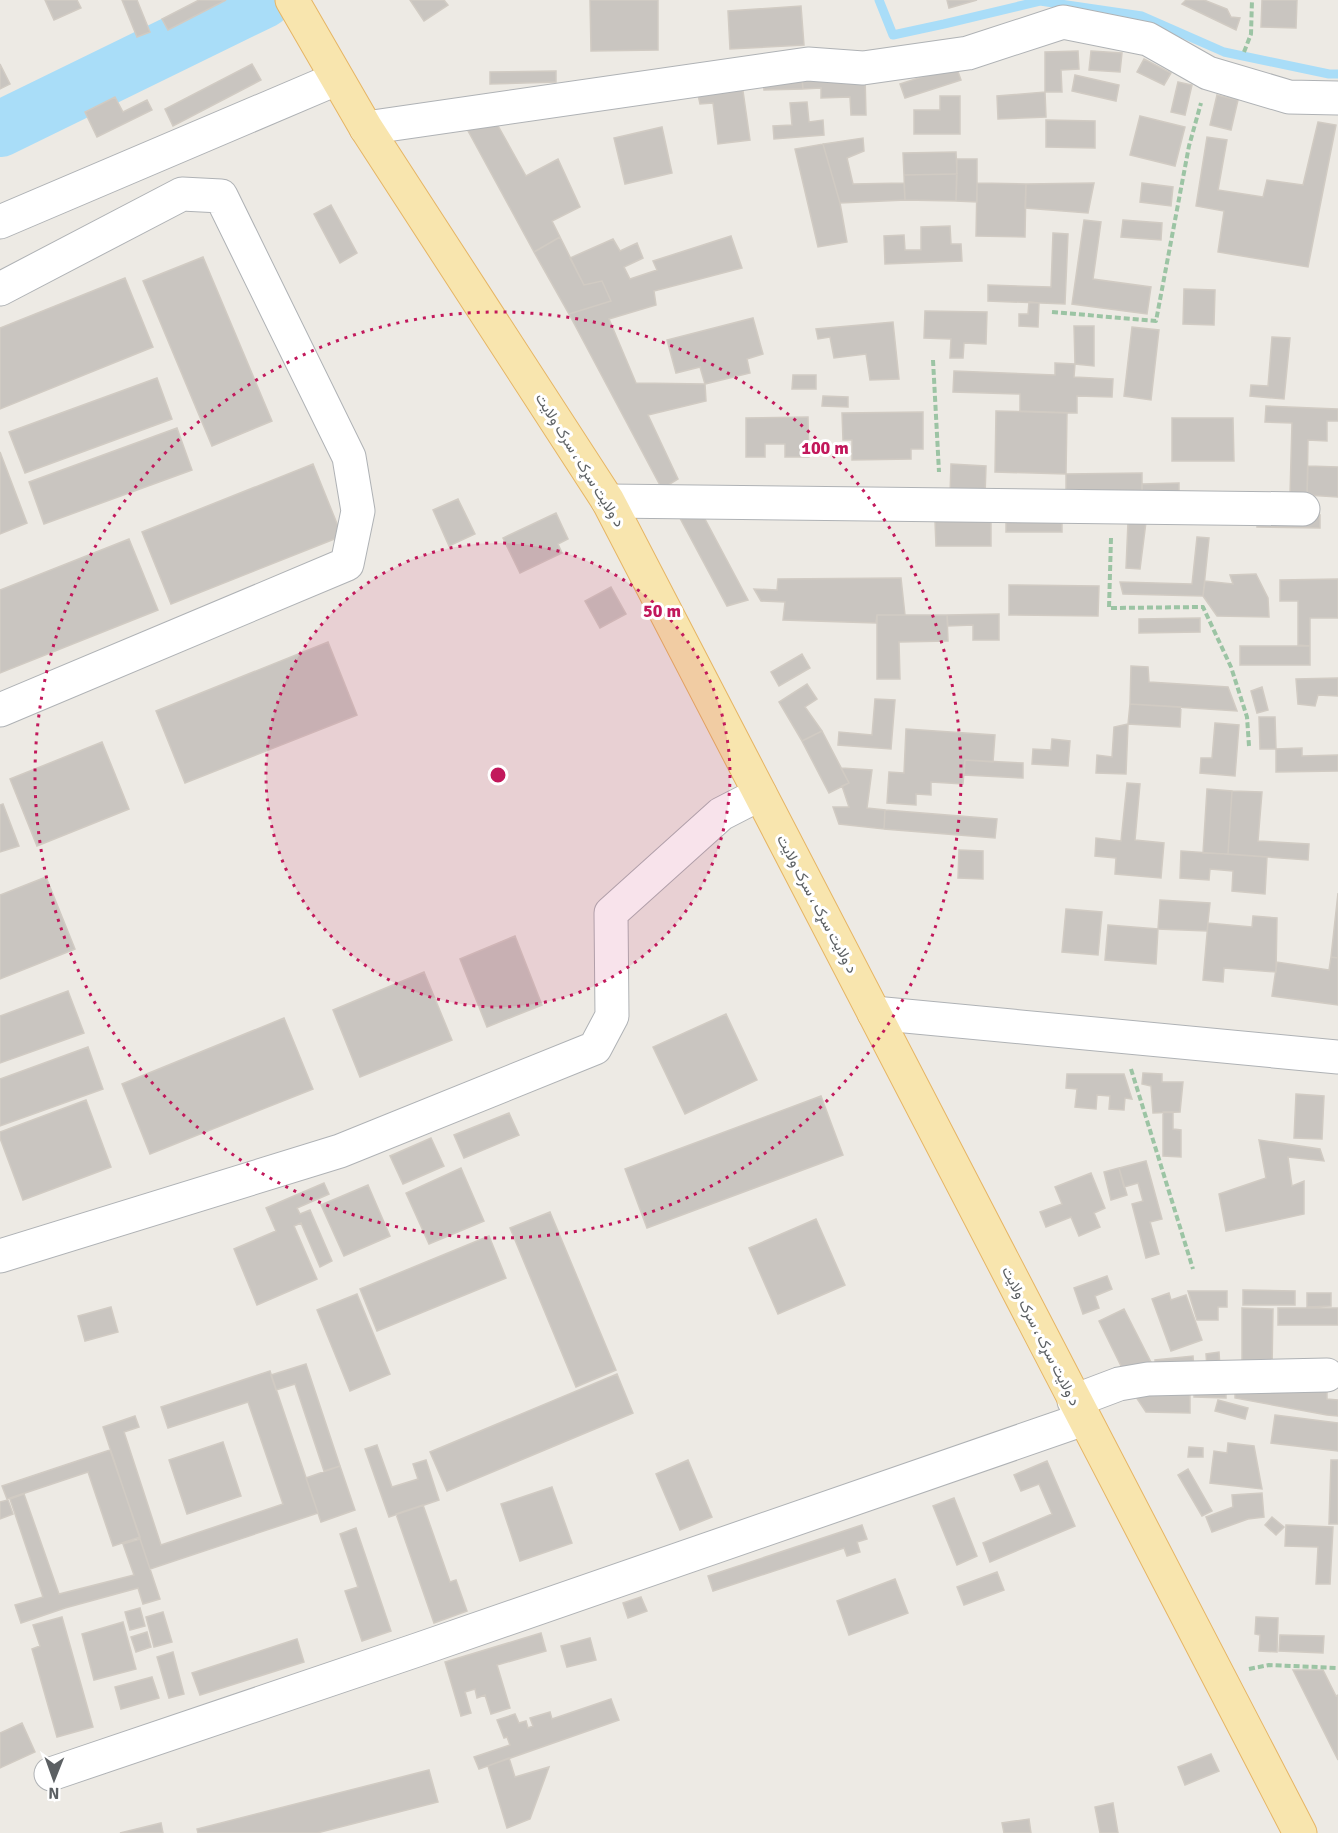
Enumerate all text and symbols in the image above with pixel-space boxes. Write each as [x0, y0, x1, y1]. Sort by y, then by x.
street label: د ولایت سړک ، سرک ولایت [531, 390, 628, 531]
text: 100 m [801, 437, 849, 459]
text: 50 m [643, 600, 681, 622]
centre of rings [488, 765, 508, 785]
street label: د ولایت سړک ، سرک ولایت [772, 832, 861, 977]
street label: د ولایت سړک ، سرک ولایت [997, 1263, 1084, 1409]
north arrow [24, 1749, 84, 1809]
text: N [48, 1783, 59, 1803]

